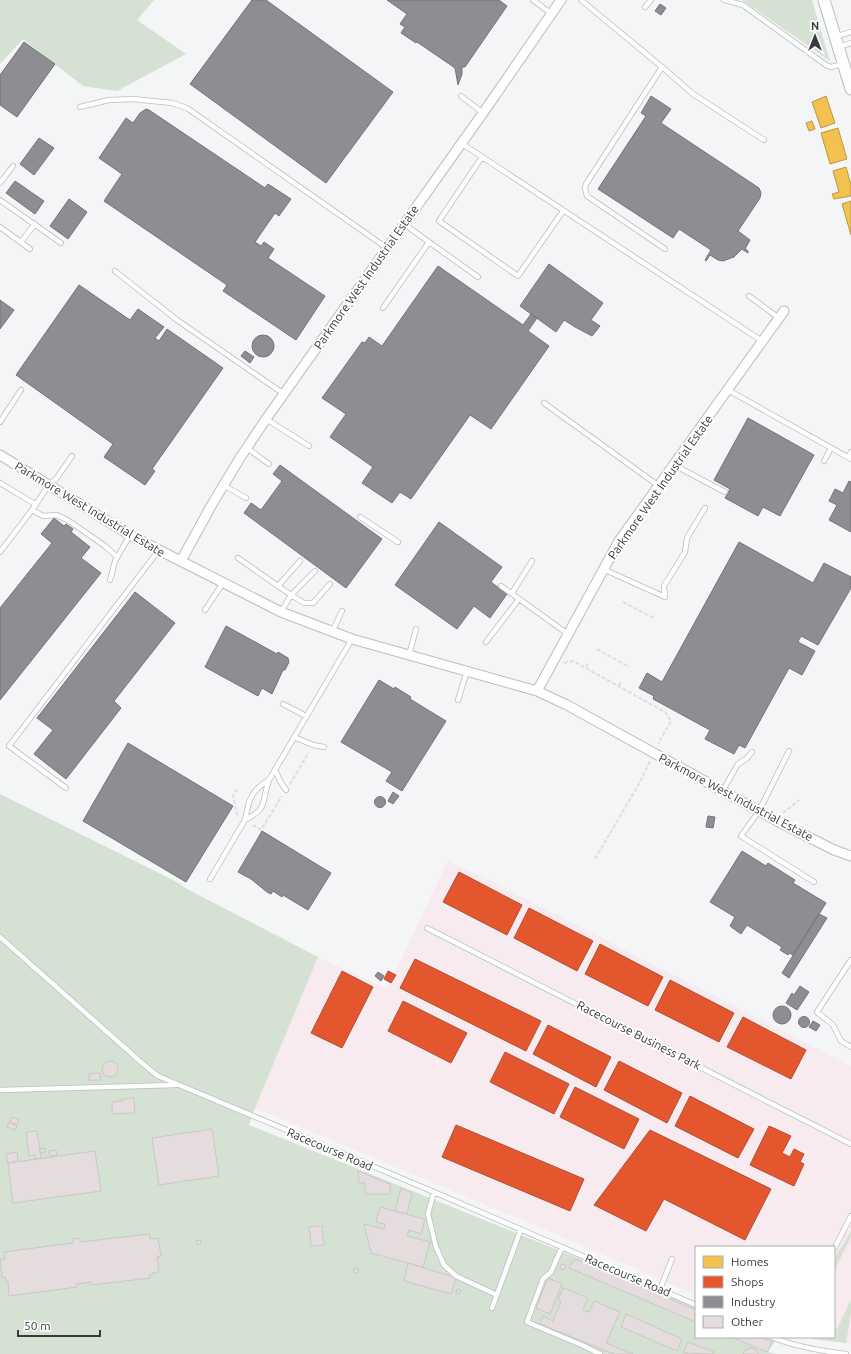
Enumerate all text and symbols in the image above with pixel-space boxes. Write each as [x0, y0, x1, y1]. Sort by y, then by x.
north arrow [795, 16, 835, 56]
text: N [811, 20, 819, 32]
street label: Parkmore West Industrial Estate [311, 203, 421, 351]
street label: Parkmore West Industrial Estate [605, 413, 715, 561]
street label: Parkmore West Industrial Estate [13, 459, 167, 559]
street label: Parkmore West Industrial Estate [657, 751, 815, 843]
street label: Racecourse Business Park [575, 998, 703, 1072]
street label: Racecourse Road [285, 1125, 375, 1173]
legend [695, 1246, 835, 1338]
street label: Racecourse Road [583, 1251, 673, 1299]
text: Homes [731, 1255, 769, 1268]
text: Shops [731, 1275, 763, 1288]
text: Industry [731, 1295, 776, 1308]
scale bar [18, 1312, 100, 1338]
text: Other [731, 1315, 764, 1328]
text: 50 m [24, 1319, 51, 1332]

